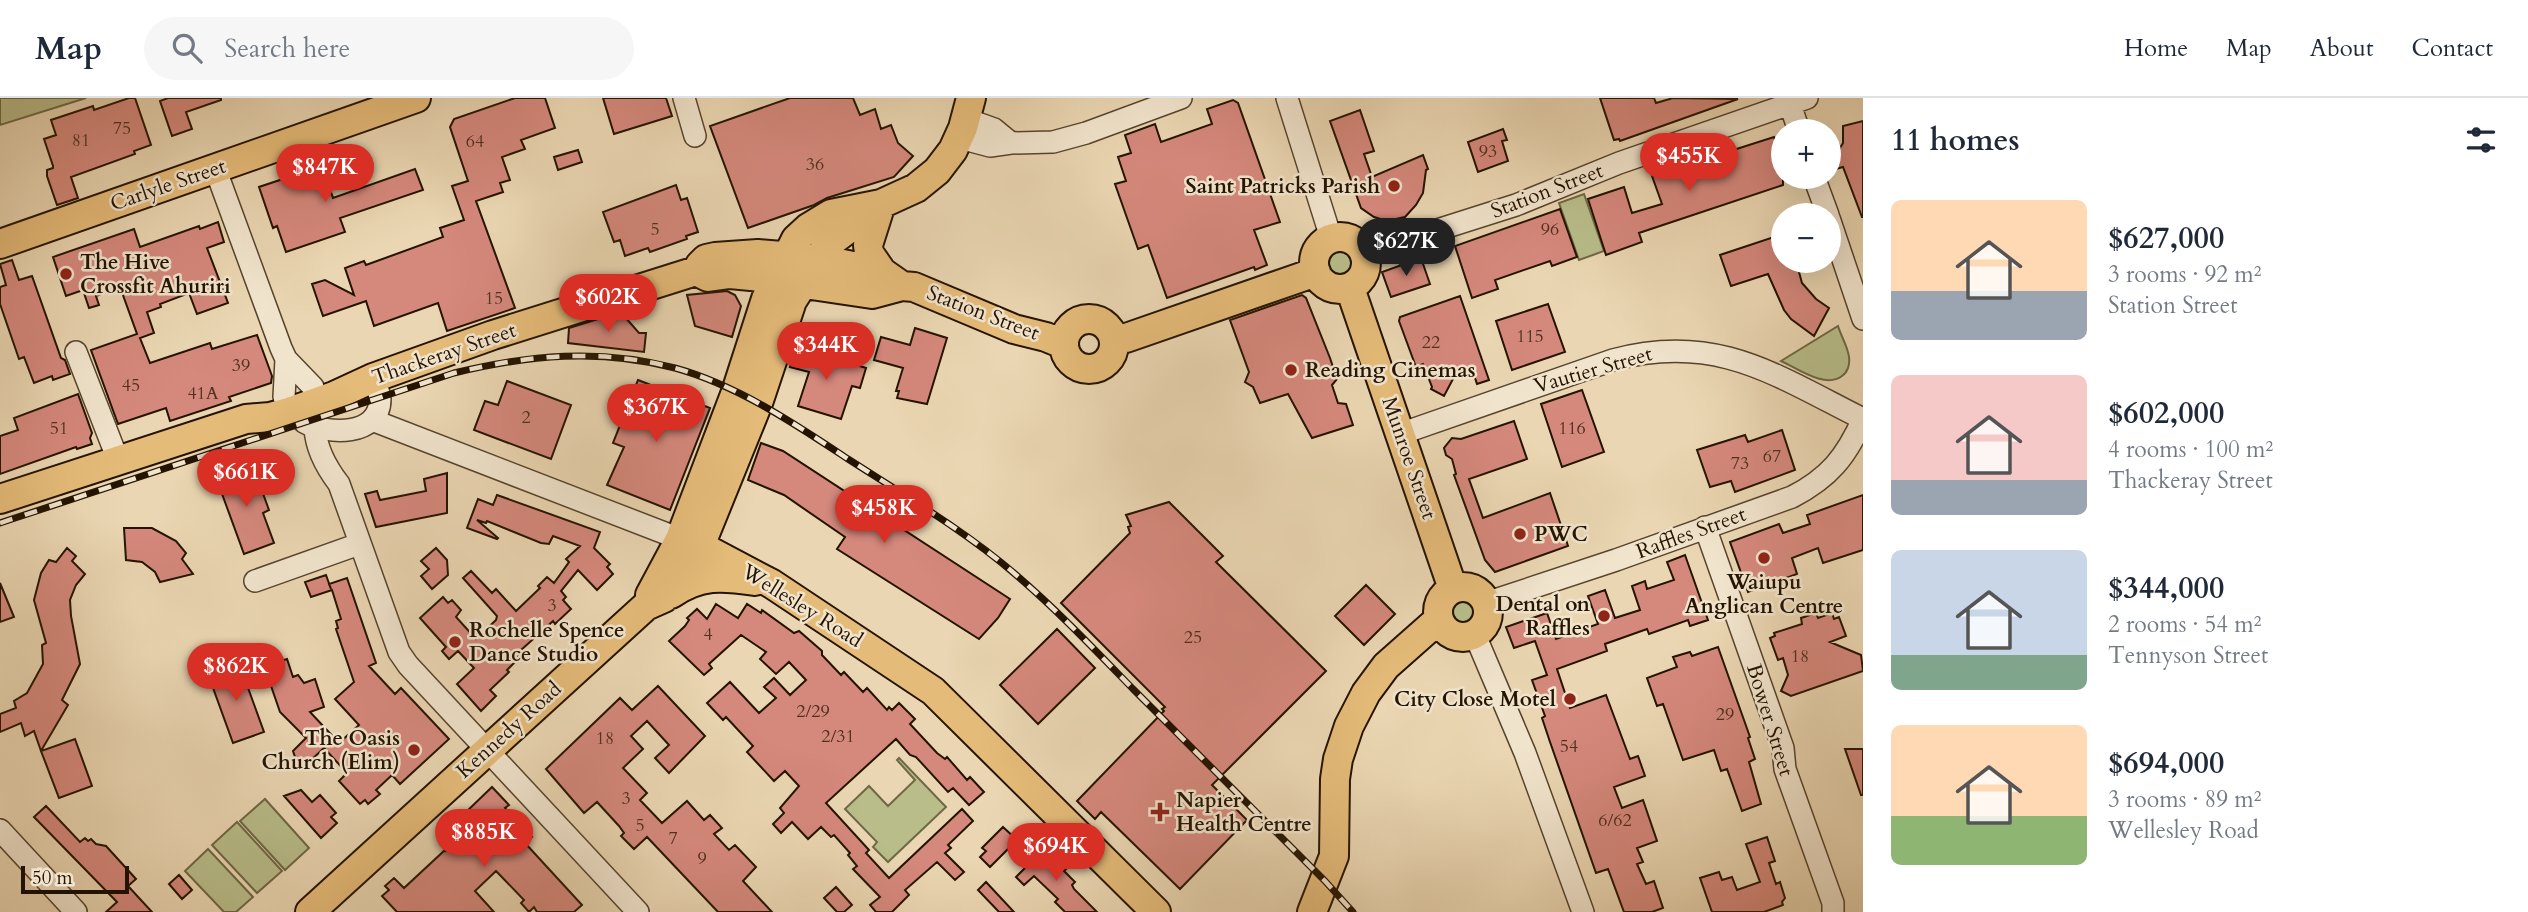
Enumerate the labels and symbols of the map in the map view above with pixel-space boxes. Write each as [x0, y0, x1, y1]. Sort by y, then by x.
house number: 75 [113, 116, 131, 141]
house number: 81 [72, 128, 90, 153]
house number: 64 [466, 129, 484, 154]
pin: $455K [1640, 134, 1738, 193]
house number: 93 [1479, 139, 1497, 164]
pin: $847K [276, 144, 374, 204]
street label: Carlyle Street [106, 152, 230, 218]
house number: 36 [806, 152, 824, 177]
street label: Station Street [1487, 156, 1608, 226]
place label: Saint Patricks Parish [1185, 172, 1380, 201]
marker: Saint Patricks Parish [1386, 178, 1402, 194]
house number: 5 [650, 217, 660, 242]
house number: 96 [1541, 217, 1559, 242]
pin: $627K [1357, 218, 1455, 278]
place label: The Hive Crossfit Ahuriri [80, 248, 231, 301]
marker: The Hive Crossfit Ahuriri [58, 266, 74, 282]
pin: $602K [559, 274, 657, 334]
street label: Station Street [923, 278, 1044, 348]
house number: 15 [485, 286, 503, 311]
street label: Thackeray Street [368, 316, 520, 392]
pin: $344K [777, 322, 875, 382]
house number: 115 [1516, 324, 1544, 349]
house number: 22 [1422, 330, 1440, 355]
street label: Vautier Street [1530, 339, 1656, 401]
house number: 39 [232, 353, 250, 378]
place label: Reading Cinemas [1305, 356, 1475, 385]
marker: Reading Cinemas [1283, 362, 1299, 378]
house number: 45 [122, 373, 140, 398]
house number: 41A [187, 381, 219, 406]
pin: $367K [607, 384, 705, 444]
street label: Munroe Street [1374, 393, 1444, 524]
house number: 2 [521, 405, 531, 430]
house number: 51 [50, 416, 68, 441]
house number: 116 [1558, 416, 1586, 441]
house number: 67 [1763, 444, 1781, 469]
pin: $661K [197, 450, 295, 509]
house number: 73 [1731, 451, 1749, 476]
pin: $458K [835, 486, 933, 545]
street label: Raffles Street [1632, 500, 1750, 566]
place label: PWC [1534, 520, 1588, 549]
marker: PWC [1512, 526, 1528, 542]
marker: Waiupu Anglican Centre [1756, 550, 1772, 566]
street label: Wellesley Road [735, 557, 868, 655]
place label: Waiupu Anglican Centre [1685, 568, 1843, 621]
place label: Dental on Raffles [1496, 590, 1591, 643]
house number: 3 [547, 593, 557, 618]
marker: Dental on Raffles [1596, 608, 1612, 624]
place label: Rochelle Spence Dance Studio [469, 616, 624, 669]
house number: 4 [703, 622, 713, 647]
house number: 25 [1184, 625, 1202, 650]
marker: Rochelle Spence Dance Studio [447, 634, 463, 650]
pin: $862K [187, 644, 285, 703]
house number: 18 [1791, 644, 1809, 669]
street label: Bower Street [1739, 660, 1801, 780]
street label: Kennedy Road [450, 675, 568, 785]
place label: City Close Motel [1394, 685, 1556, 714]
marker: City Close Motel [1562, 691, 1578, 707]
house number: 2/29 [796, 699, 830, 724]
house number: 29 [1716, 702, 1734, 727]
place label: The Oasis Church (Elim) [262, 724, 400, 777]
house number: 2/31 [821, 724, 855, 749]
house number: 18 [596, 726, 614, 751]
house number: 54 [1560, 734, 1578, 759]
marker: The Oasis Church (Elim) [406, 742, 422, 758]
house number: 3 [621, 786, 631, 811]
place label: Napier Health Centre [1176, 786, 1312, 839]
marker: Napier Health Centre [1150, 802, 1170, 822]
house number: 6/62 [1598, 808, 1632, 833]
pin: $885K [435, 810, 533, 869]
house number: 5 [635, 813, 645, 838]
pin: $694K [1007, 824, 1105, 883]
house number: 7 [668, 826, 678, 851]
house number: 9 [697, 846, 707, 871]
scale bar [21, 863, 130, 895]

